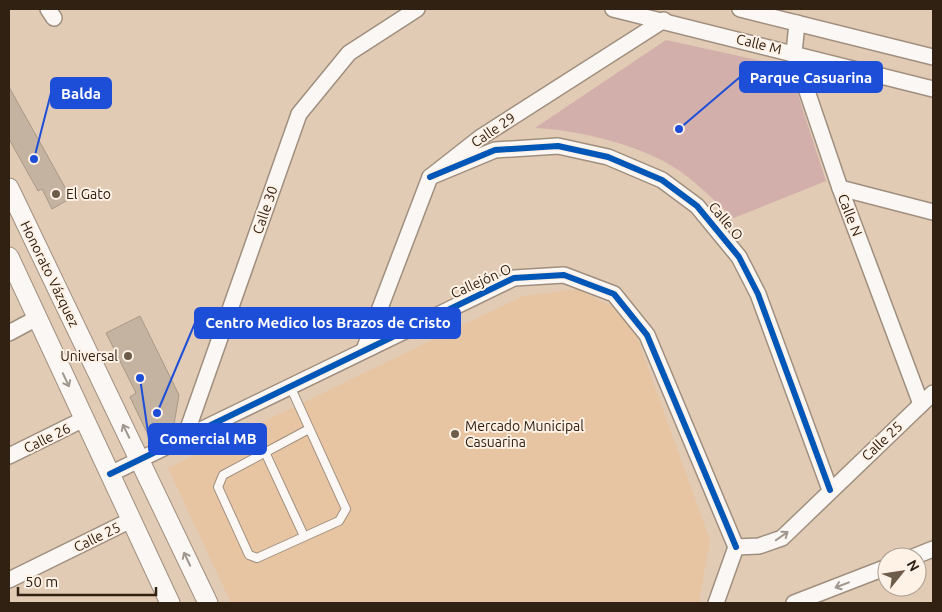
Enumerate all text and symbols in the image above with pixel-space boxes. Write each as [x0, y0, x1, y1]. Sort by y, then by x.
street label: Calle M [735, 31, 783, 57]
callout: Parque Casuarina [740, 62, 882, 92]
text: Parque Casuarina [750, 69, 872, 86]
callout: Balda [51, 78, 111, 108]
text: Balda [61, 85, 101, 102]
street label: Calle 29 [468, 109, 518, 151]
street label: Calle 30 [249, 184, 281, 236]
place label: El Gato [66, 186, 111, 202]
marker: El Gato [50, 188, 62, 200]
street label: Calle N [835, 192, 865, 238]
street label: Calle O [705, 199, 747, 243]
street label: Honorato Vázquez [17, 218, 83, 330]
street label: Callejón O [448, 261, 514, 301]
callout: Centro Medico los Brazos de Cristo [195, 308, 460, 338]
text: Centro Medico los Brazos de Cristo [205, 314, 451, 331]
place label: Universal [60, 348, 118, 364]
marker: Universal [122, 350, 134, 362]
one-way arrow [62, 372, 72, 387]
place label: Mercado Municipal Casuarina [465, 418, 584, 450]
street label: Calle 25 [858, 418, 906, 464]
street label: Calle 26 [21, 420, 73, 456]
one-way arrow [121, 424, 130, 439]
callout: Comercial MB [149, 424, 266, 454]
marker: Mercado Municipal Casuarina [449, 428, 461, 440]
text: Comercial MB [159, 430, 257, 447]
street label: Calle 25 [71, 519, 123, 555]
one-way arrow [775, 531, 789, 541]
north arrow [877, 547, 927, 597]
one-way arrow [182, 552, 191, 567]
text: N [904, 557, 923, 574]
scale bar [18, 564, 155, 596]
text: 50 m [25, 573, 58, 590]
one-way arrow [834, 581, 850, 590]

